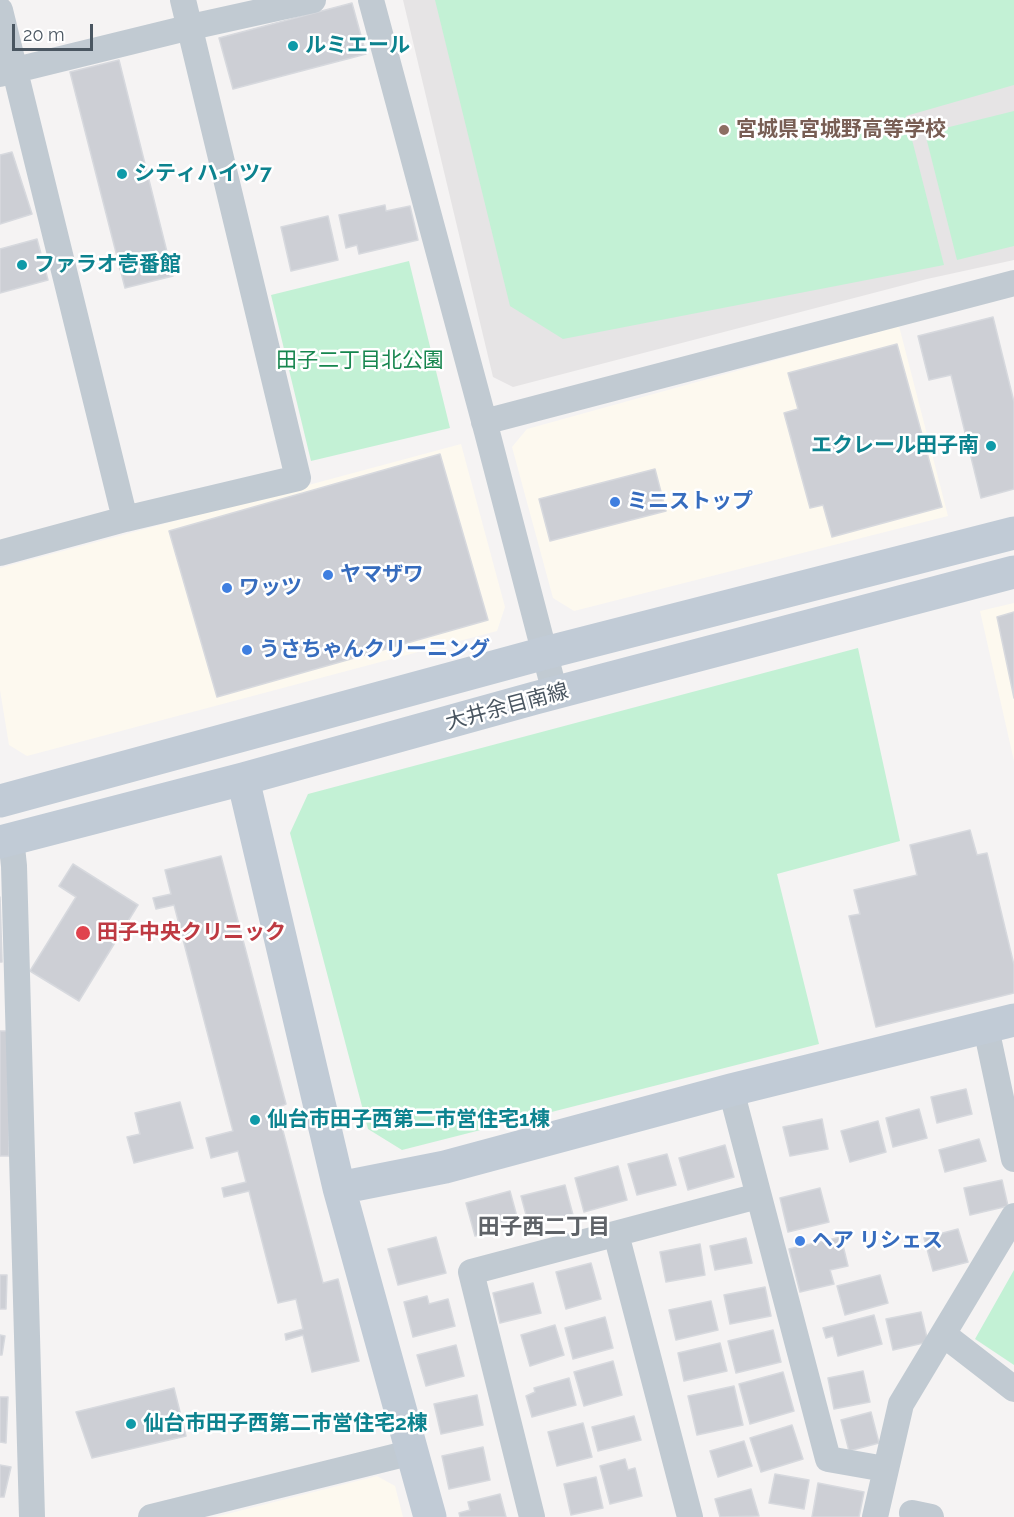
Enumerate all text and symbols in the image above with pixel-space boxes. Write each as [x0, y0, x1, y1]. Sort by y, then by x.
scale bar [15, 12, 96, 50]
text: 20 m [23, 24, 65, 45]
place label: ルミエール [305, 33, 410, 59]
marker: ルミエール [286, 39, 300, 53]
place label: 宮城県宮城野高等学校 [736, 117, 946, 143]
marker: 宮城県宮城野高等学校 [717, 123, 731, 137]
place label: シティハイツ7 [134, 161, 272, 187]
marker: シティハイツ7 [115, 167, 129, 181]
place label: ファラオ壱番館 [34, 252, 181, 278]
marker: ファラオ壱番館 [15, 258, 29, 272]
park label: 田子二丁目北公園 [276, 348, 444, 374]
place label: エクレール田子南 [811, 433, 979, 459]
marker: エクレール田子南 [984, 439, 998, 453]
place label: ミニストップ [627, 489, 753, 515]
marker: ミニストップ [608, 495, 622, 509]
place label: ヤマザワ [340, 562, 424, 588]
marker: ヤマザワ [321, 568, 335, 582]
place label: ワッツ [239, 575, 302, 601]
marker: ワッツ [220, 581, 234, 595]
place label: うさちゃんクリーニング [259, 637, 490, 663]
marker: うさちゃんクリーニング [240, 643, 254, 657]
street label: 大井余目南線 [443, 679, 571, 735]
place label: 田子中央クリニック [97, 920, 286, 946]
marker: 田子中央クリニック [74, 924, 92, 942]
place label: 仙台市田子西第二市営住宅1棟 [267, 1107, 550, 1133]
marker: 仙台市田子西第二市営住宅1棟 [248, 1113, 262, 1127]
district label: 田子西二丁目 [478, 1214, 610, 1240]
place label: ヘア リシェス [812, 1228, 943, 1254]
marker: ヘア リシェス [793, 1234, 807, 1248]
place label: 仙台市田子西第二市営住宅2棟 [143, 1411, 428, 1437]
marker: 仙台市田子西第二市営住宅2棟 [124, 1417, 138, 1431]

